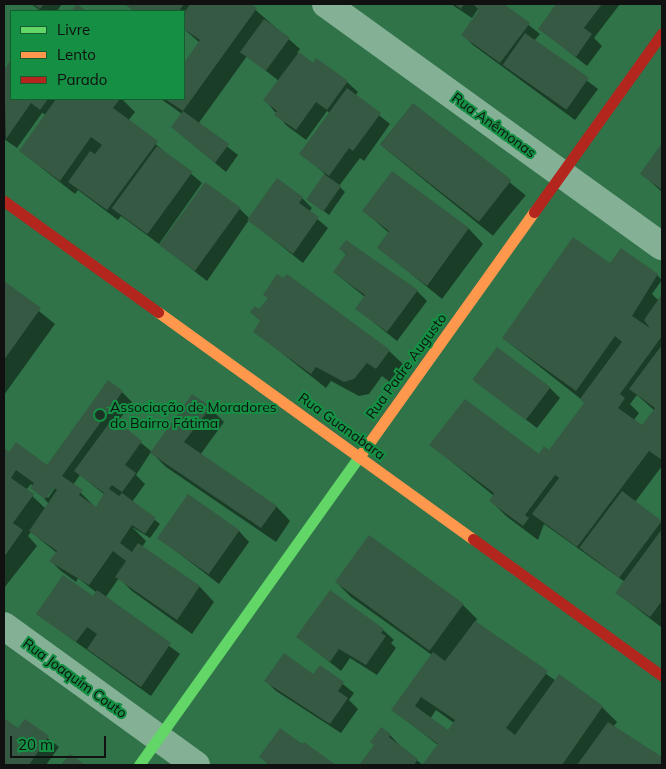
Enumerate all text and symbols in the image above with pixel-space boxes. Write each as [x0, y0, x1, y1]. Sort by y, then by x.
legend [10, 10, 185, 100]
text: Livre [57, 20, 90, 39]
text: Lento [57, 45, 96, 64]
text: Parado [57, 70, 107, 89]
street label: Rua Anêmonas [449, 89, 539, 161]
street label: Rua Padre Augusto [362, 310, 450, 422]
street label: Rua Guanabara [295, 389, 389, 463]
place label: Associação de Moradores do Bairro Fátima [110, 399, 277, 432]
marker: Associação de Moradores do Bairro Fátima [94, 409, 106, 421]
street label: Rua Joaquim Couto [20, 635, 130, 721]
scale bar [12, 726, 109, 758]
text: 20 m [18, 735, 53, 754]

